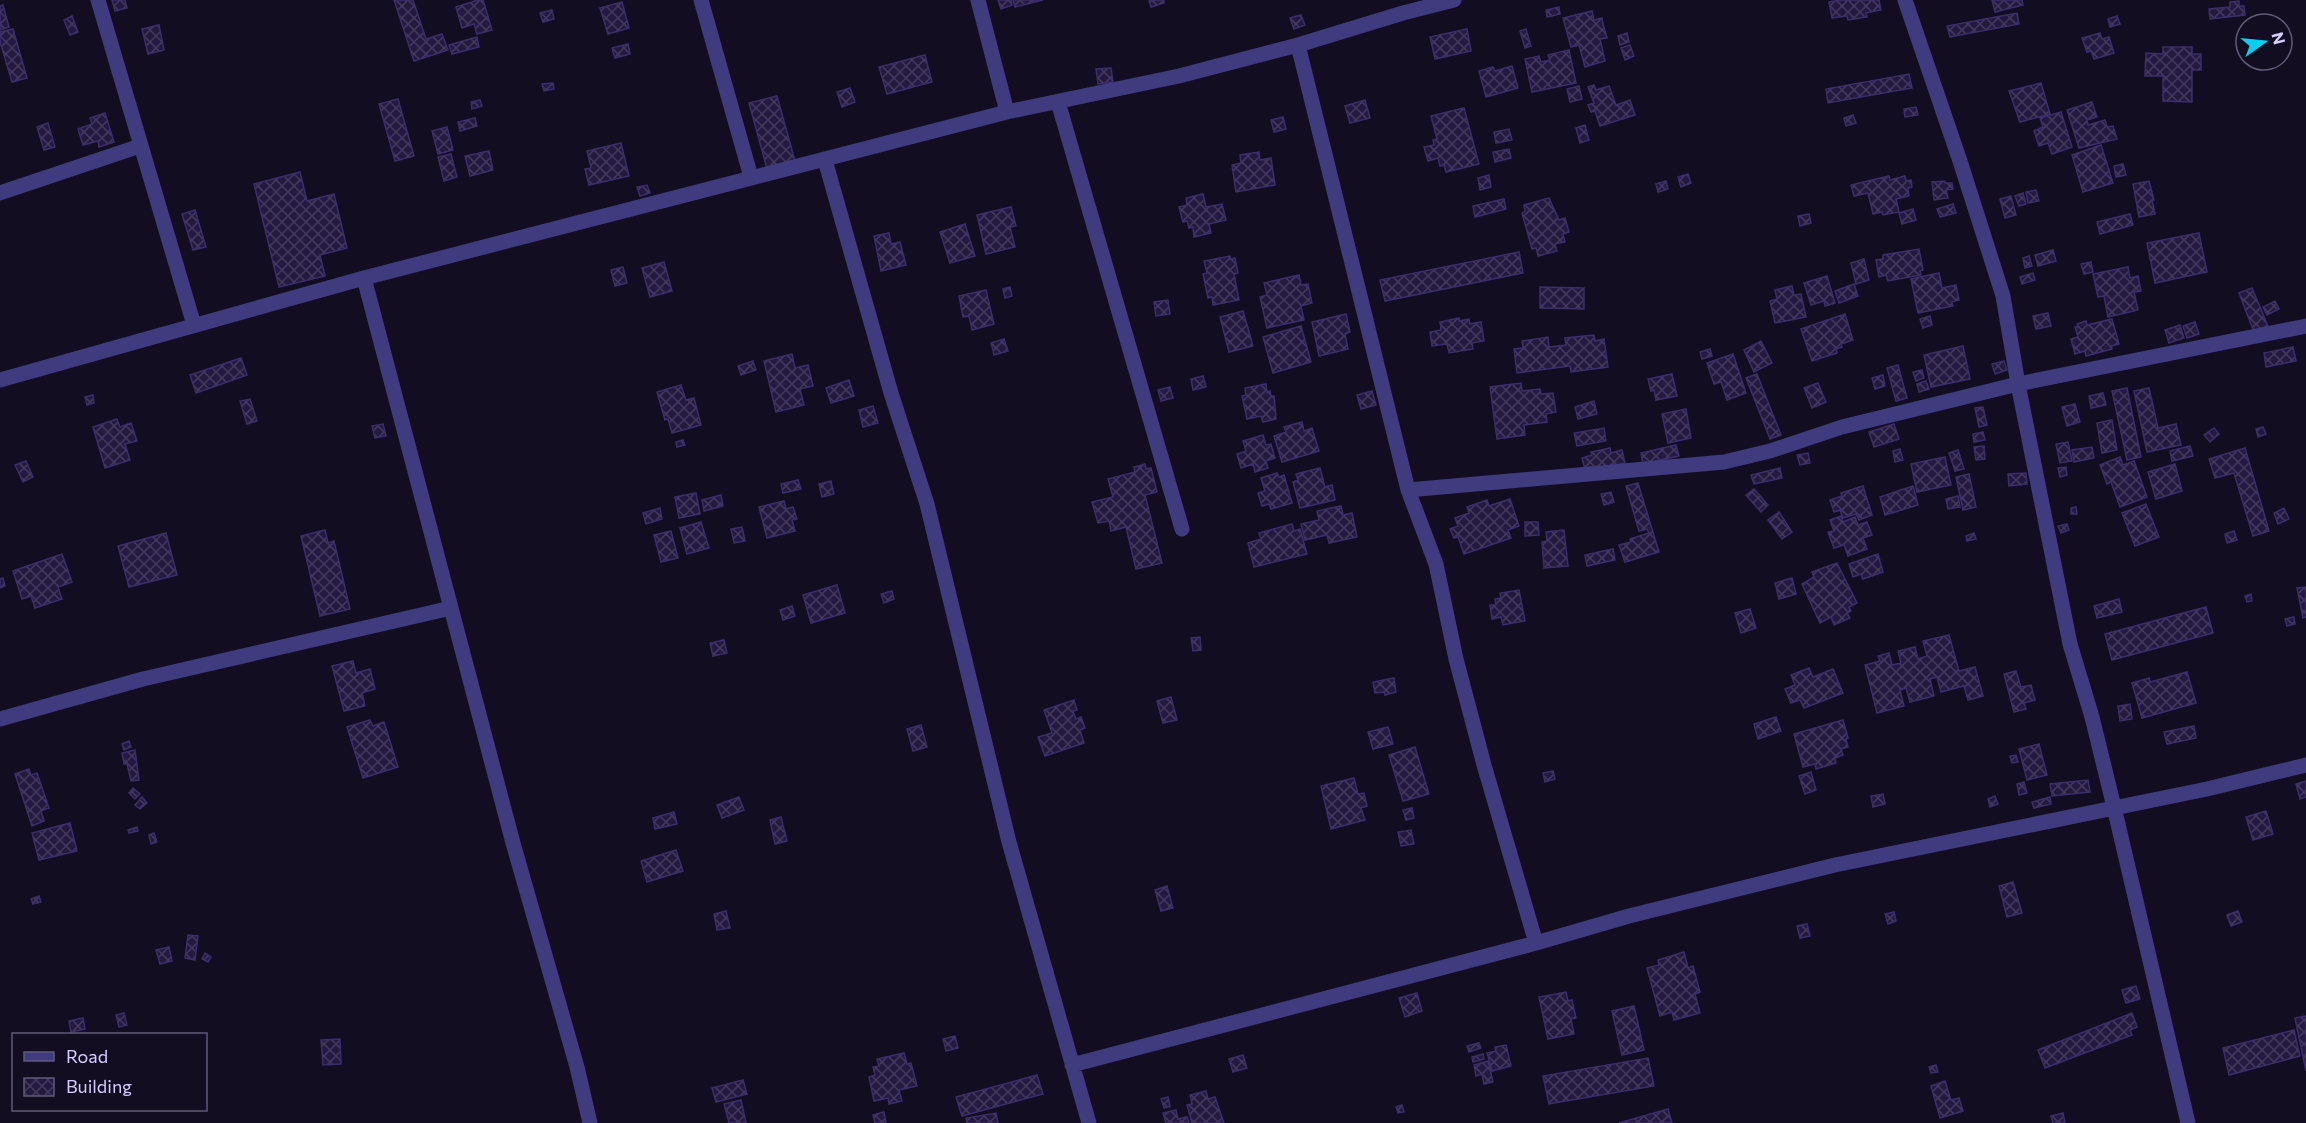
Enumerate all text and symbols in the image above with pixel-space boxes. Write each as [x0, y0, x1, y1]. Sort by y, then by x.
north arrow [2234, 12, 2294, 72]
text: N [2268, 30, 2290, 46]
legend [12, 1033, 207, 1111]
text: Road [66, 1045, 108, 1067]
text: Building [66, 1075, 132, 1097]

